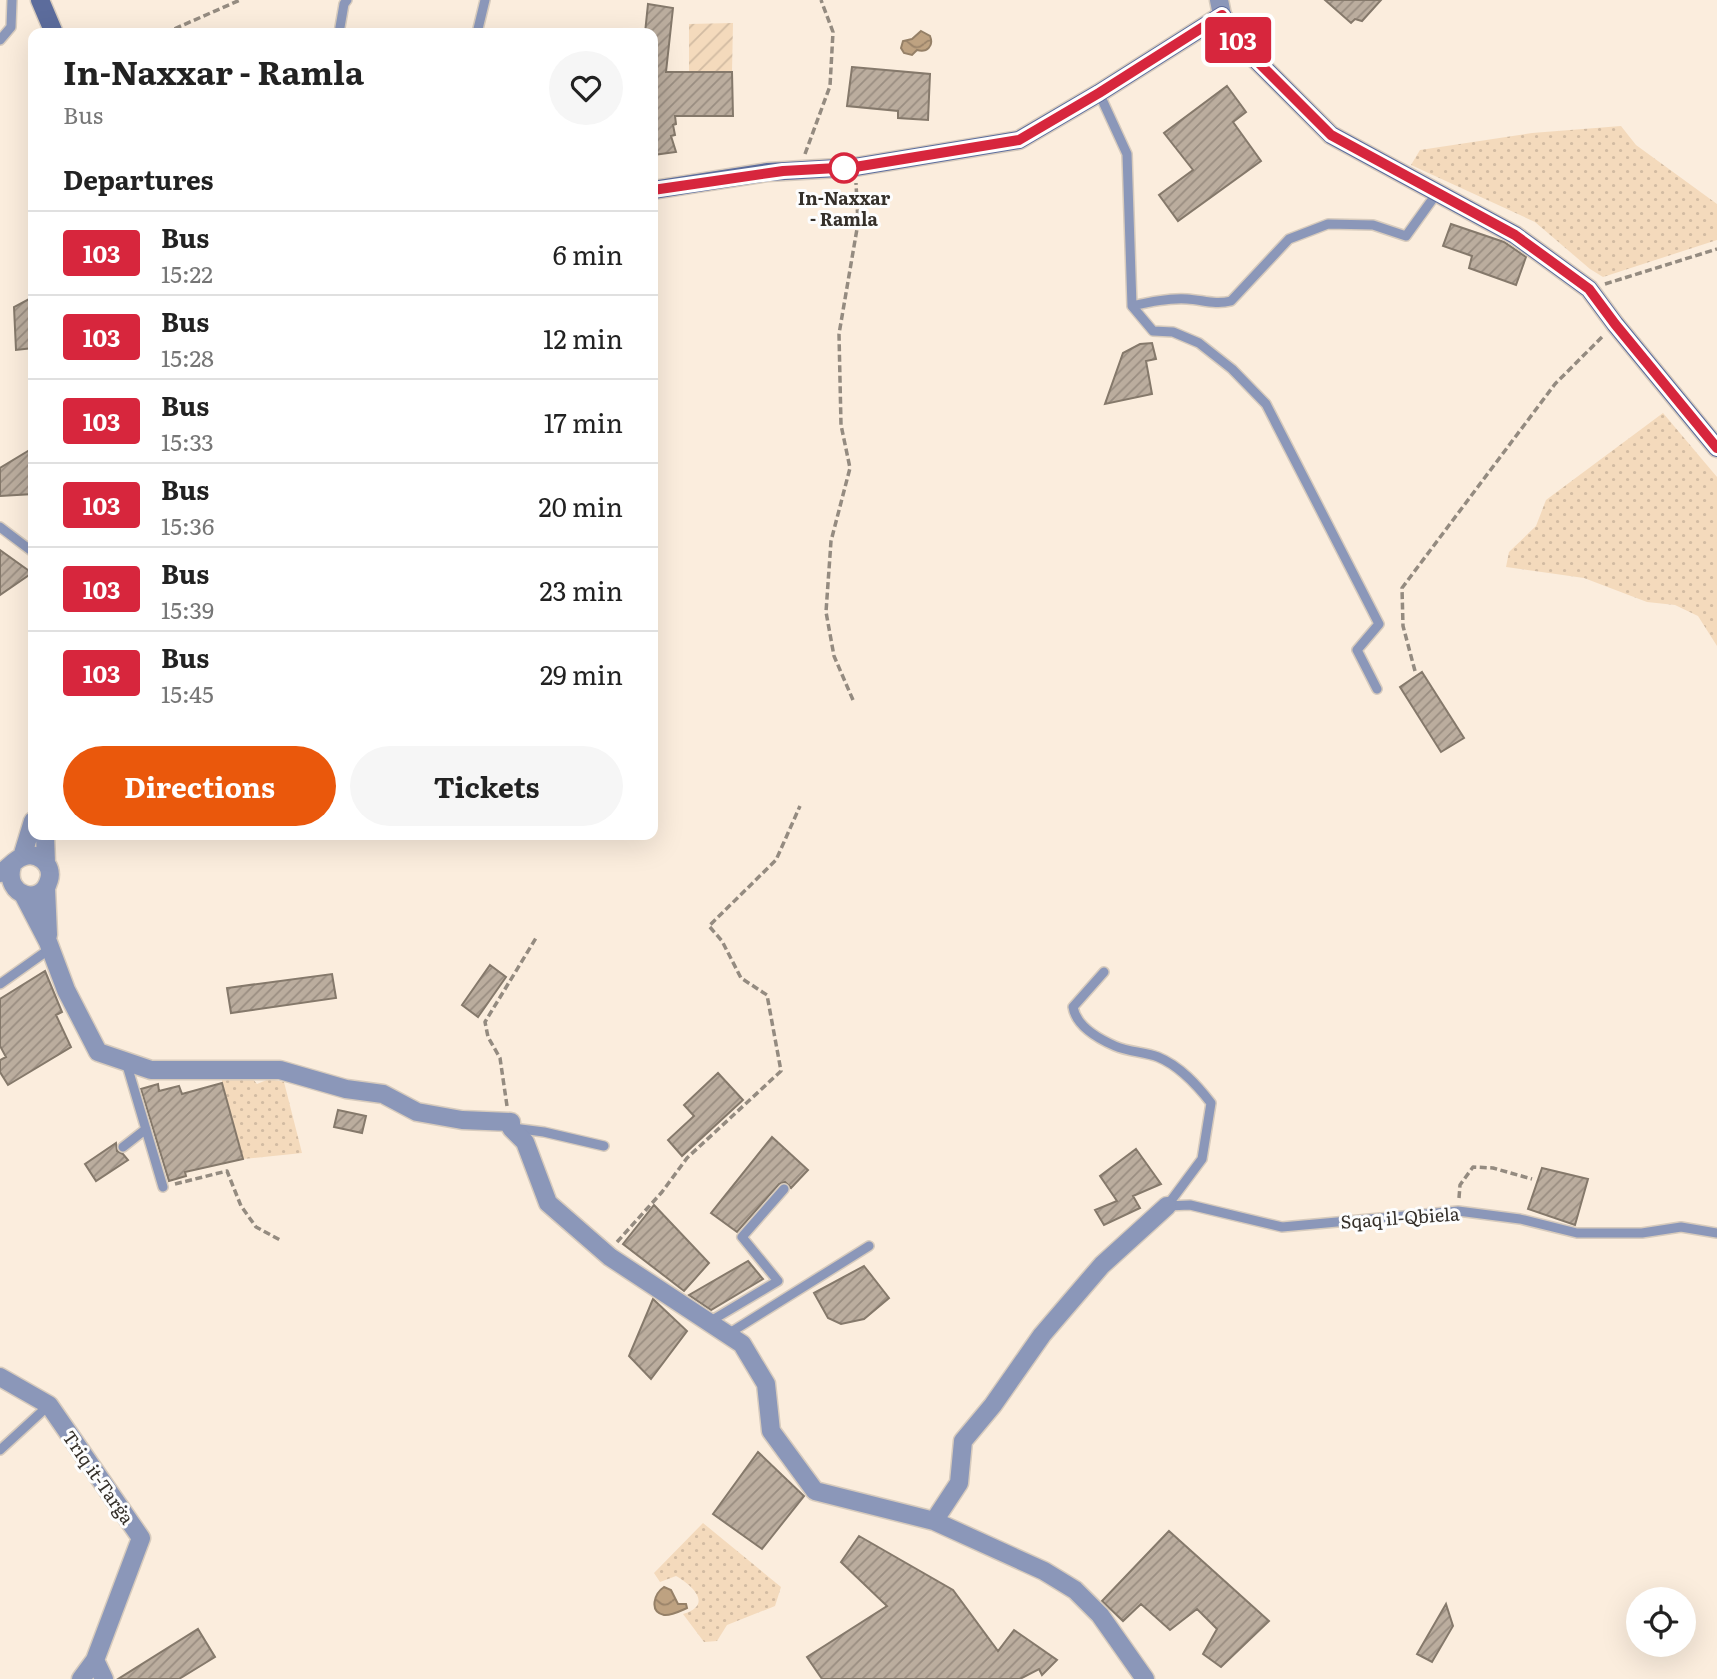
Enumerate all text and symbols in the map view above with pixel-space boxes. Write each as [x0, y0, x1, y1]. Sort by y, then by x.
line badge: 103 [1198, 17, 1278, 63]
text: 103 [1219, 22, 1257, 57]
text: In-Naxxar - Ramla [63, 46, 364, 95]
button: heart [549, 51, 623, 125]
text: Bus [63, 97, 103, 131]
marker: In-Naxxar - Ramla [829, 153, 859, 183]
text: Departures [63, 159, 214, 198]
place label: In-Naxxar - Ramla [798, 184, 891, 232]
text: Bus [161, 217, 209, 256]
text: 6 min [553, 234, 623, 273]
text: 103 [83, 235, 120, 270]
text: 15:22 [161, 256, 213, 290]
text: Bus [161, 301, 209, 340]
text: 12 min [543, 318, 623, 357]
text: 103 [83, 319, 120, 354]
text: 15:28 [161, 340, 214, 374]
text: Bus [161, 385, 209, 424]
text: 17 min [544, 402, 623, 441]
text: 103 [83, 403, 120, 438]
text: 15:33 [161, 424, 214, 458]
text: Bus [161, 469, 209, 508]
text: 20 min [538, 486, 623, 525]
text: 103 [83, 487, 120, 522]
text: 15:36 [161, 508, 214, 542]
text: Bus [161, 553, 209, 592]
text: 23 min [539, 570, 623, 609]
text: 103 [83, 571, 120, 606]
text: 15:39 [161, 592, 214, 626]
text: Bus [161, 637, 209, 676]
text: 29 min [540, 654, 623, 693]
text: 103 [83, 655, 120, 690]
text: 15:45 [161, 676, 214, 710]
button: Directions [63, 746, 336, 826]
button: Tickets [350, 746, 623, 826]
street label: Sqaq il-Qbiela [1340, 1199, 1461, 1235]
street label: Triq it-Tarġa [57, 1425, 142, 1530]
map controls [1626, 1587, 1696, 1657]
button: locate [1626, 1587, 1696, 1657]

